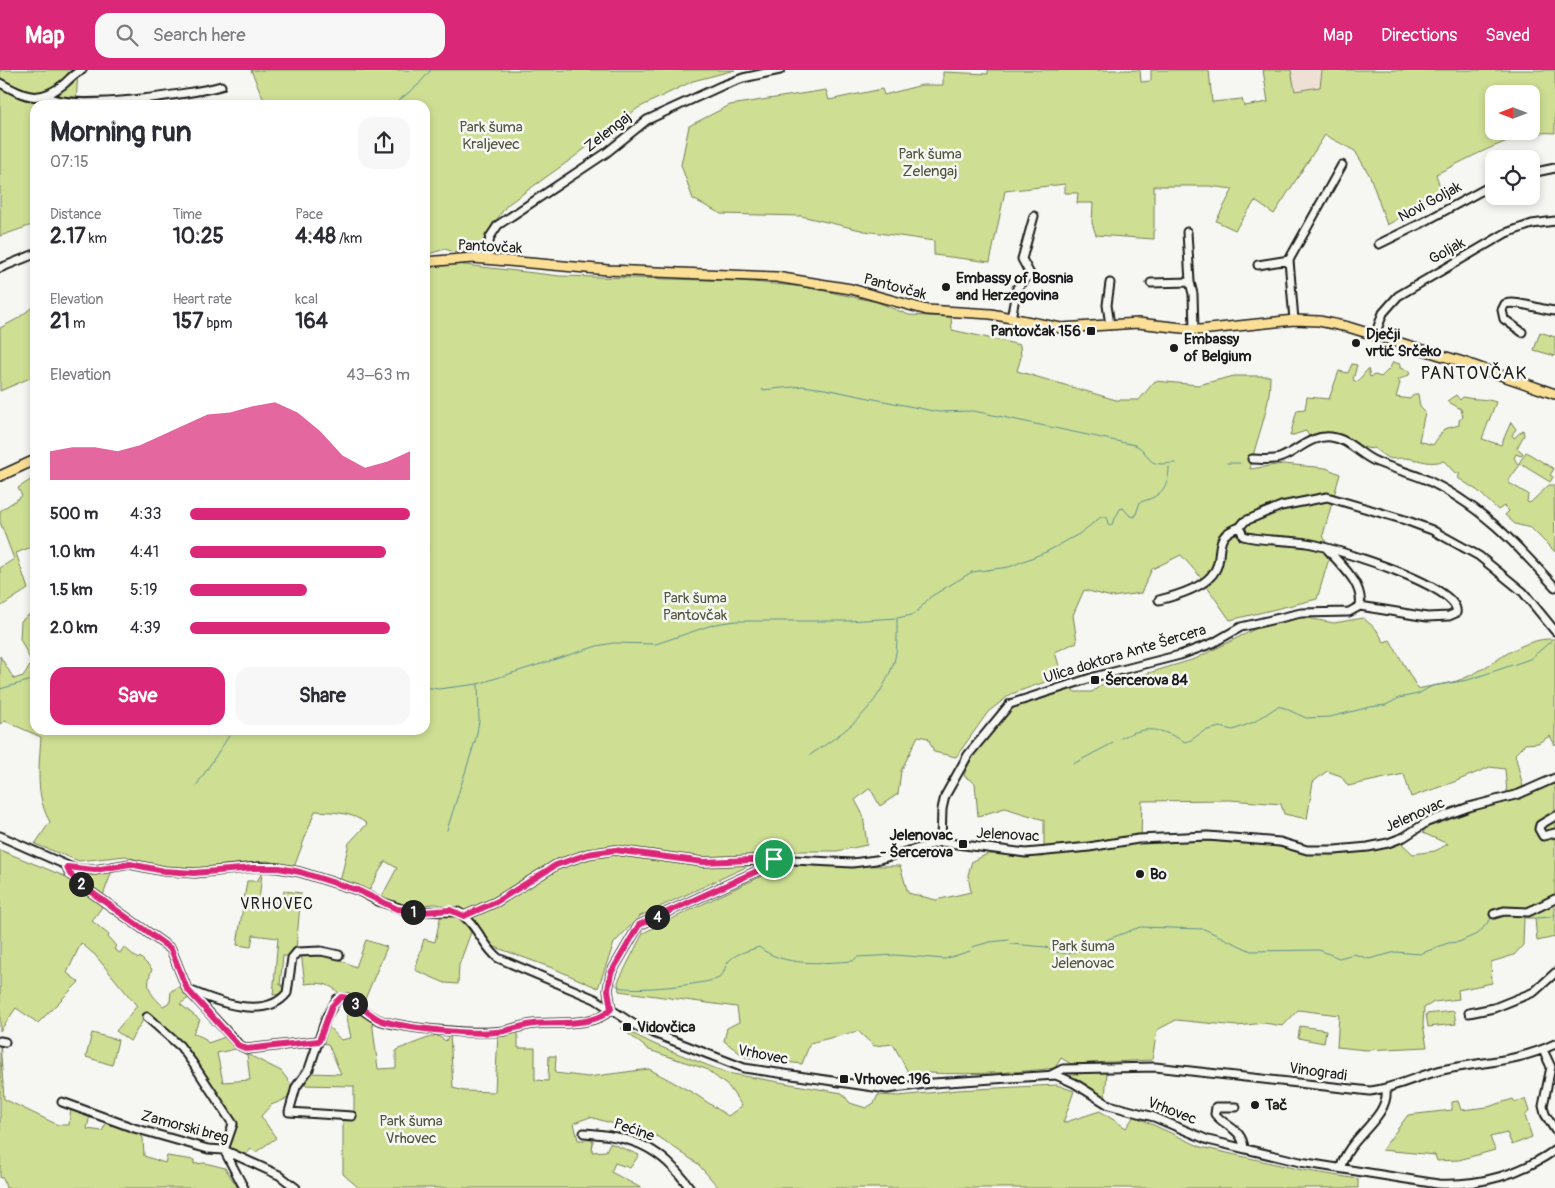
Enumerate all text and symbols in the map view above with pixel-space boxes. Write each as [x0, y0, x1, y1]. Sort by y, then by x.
search box [95, 13, 445, 58]
text: Map [25, 21, 65, 50]
icon: search [113, 21, 141, 49]
text: Search here [153, 23, 246, 47]
text: Map [1323, 24, 1353, 47]
text: Directions [1381, 24, 1457, 47]
text: Saved [1485, 24, 1530, 47]
north arrow [1485, 85, 1540, 140]
map controls [1485, 85, 1540, 205]
street label: Zelengaj [581, 108, 635, 156]
text: Morning run [50, 115, 192, 150]
button: share [358, 117, 410, 169]
park label: Park šuma Kraljevec [459, 118, 523, 154]
park label: Park šuma Zelengaj [898, 145, 962, 181]
button: locate [1485, 150, 1540, 205]
text: 07:15 [50, 152, 89, 172]
street label: Novi Goljak [1395, 177, 1466, 227]
text: Distance [50, 206, 101, 223]
text: Time [173, 206, 202, 223]
text: Pace [295, 206, 323, 223]
text: 2.17 [50, 223, 86, 250]
text: 10:25 [173, 223, 224, 250]
text: 4:48 [295, 223, 336, 250]
text: km [86, 230, 107, 247]
text: /km [336, 230, 362, 247]
street label: Goljak [1426, 233, 1469, 269]
street label: Pantovčak [457, 236, 523, 258]
street label: Pantovčak [861, 269, 929, 305]
place label: Embassy of Bosnia and Herzegovina [956, 269, 1073, 305]
marker: Embassy of Bosnia and Herzegovina [940, 281, 952, 293]
text: Elevation [50, 291, 103, 308]
text: Heart rate [173, 291, 232, 308]
text: kcal [295, 291, 318, 308]
text: 21 [50, 308, 70, 335]
text: 157 [173, 308, 203, 335]
text: 164 [295, 308, 328, 335]
text: m [70, 315, 85, 332]
text: bpm [203, 315, 232, 332]
place label: Pantovčak 156 [991, 322, 1081, 341]
marker: Pantovčak 156 [1085, 325, 1097, 337]
place label: Dječji vrtić Srčeko [1365, 325, 1441, 361]
place label: Embassy of Belgium [1183, 330, 1252, 366]
marker: Dječji vrtić Srčeko [1350, 337, 1362, 349]
marker: Embassy of Belgium [1168, 342, 1180, 354]
district label: PANTOVČAK [1421, 362, 1527, 385]
text: Elevation [50, 365, 111, 385]
text: 43–63 m [346, 365, 410, 385]
text: 500 m [50, 504, 98, 524]
text: 4:33 [130, 504, 161, 524]
text: 1.0 km [50, 542, 95, 562]
text: 4:41 [130, 542, 159, 562]
text: 1.5 km [50, 580, 93, 600]
text: 5:19 [130, 580, 157, 600]
park label: Park šuma Pantovčak [663, 589, 728, 625]
text: 2.0 km [50, 618, 98, 638]
text: 4:39 [130, 618, 161, 638]
street label: Ulica doktora Ante Šercera [1042, 620, 1209, 688]
button: Save [50, 667, 225, 725]
button: Share [235, 667, 410, 725]
place label: Šercerova 84 [1105, 671, 1188, 690]
marker: Šercerova 84 [1089, 674, 1101, 686]
street label: Jelenovac [1382, 793, 1448, 837]
street label: Jelenovac [976, 824, 1041, 846]
place label: Jelenovac - Šercerova [880, 826, 953, 862]
pin [753, 838, 795, 880]
marker: Jelenovac - Šercerova [957, 838, 969, 850]
icon: arrive [760, 845, 788, 873]
place label: Bo [1150, 865, 1167, 884]
marker: Bo [1134, 868, 1146, 880]
pin: 2 [68, 872, 94, 896]
text: 2 [78, 876, 85, 893]
district label: VRHOVEC [240, 894, 314, 914]
pin: 1 [400, 900, 426, 924]
text: 1 [411, 904, 416, 921]
pin: 4 [644, 904, 670, 930]
text: 4 [653, 909, 662, 926]
park label: Park šuma Jelenovac [1051, 937, 1115, 973]
pin: 3 [342, 992, 368, 1016]
text: 3 [352, 996, 359, 1013]
place label: Vidovčica [637, 1018, 696, 1037]
marker: Vidovčica [621, 1021, 633, 1033]
street label: Vrhovec [736, 1041, 790, 1069]
street label: Vinogradi [1288, 1059, 1348, 1086]
place label: Vrhovec 196 [854, 1070, 931, 1089]
marker: Vrhovec 196 [838, 1073, 850, 1085]
street label: Vrhovec [1145, 1093, 1200, 1129]
place label: Tač [1264, 1096, 1287, 1115]
marker: Tač [1249, 1099, 1261, 1111]
street label: Zamorski breg [139, 1106, 231, 1148]
park label: Park šuma Vrhovec [379, 1112, 443, 1148]
street label: Pećine [611, 1114, 657, 1146]

